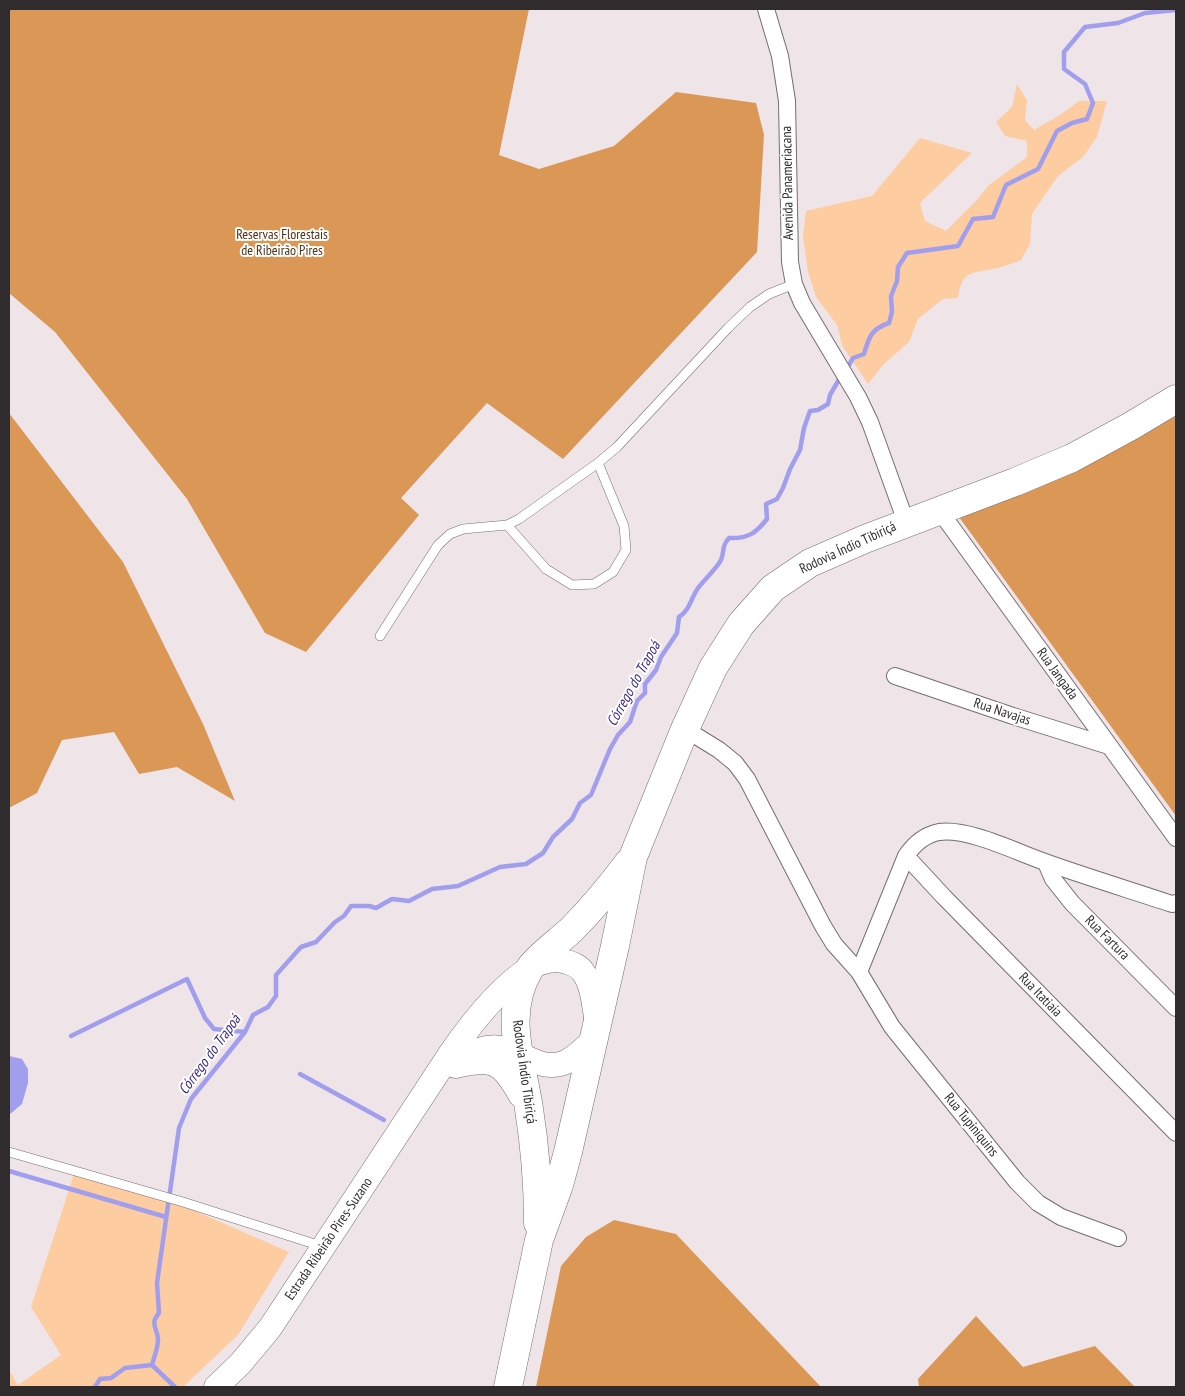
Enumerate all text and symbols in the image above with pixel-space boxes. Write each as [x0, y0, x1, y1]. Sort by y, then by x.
street label: Avenida Panameriacana [779, 126, 797, 240]
park label: Reservas Florestais de Ribeirão Pires [236, 227, 328, 260]
street label: Rodovia Índio Tibiriçá [797, 518, 899, 578]
water label: Córrego do Trapoá [603, 639, 665, 729]
street label: Rua Jangada [1033, 645, 1081, 703]
street label: Rua Navajas [971, 695, 1033, 729]
street label: Rua Fartura [1081, 912, 1133, 964]
street label: Rua Itatiaia [1015, 969, 1065, 1021]
water label: Córrego do Trapoá [175, 1012, 245, 1098]
street label: Rodovia Índio Tibiriçá [508, 1019, 540, 1125]
street label: Rua Tupiniquins [940, 1090, 1002, 1160]
street label: Estrada Ribeirão Pires-Suzano [282, 1174, 376, 1304]

